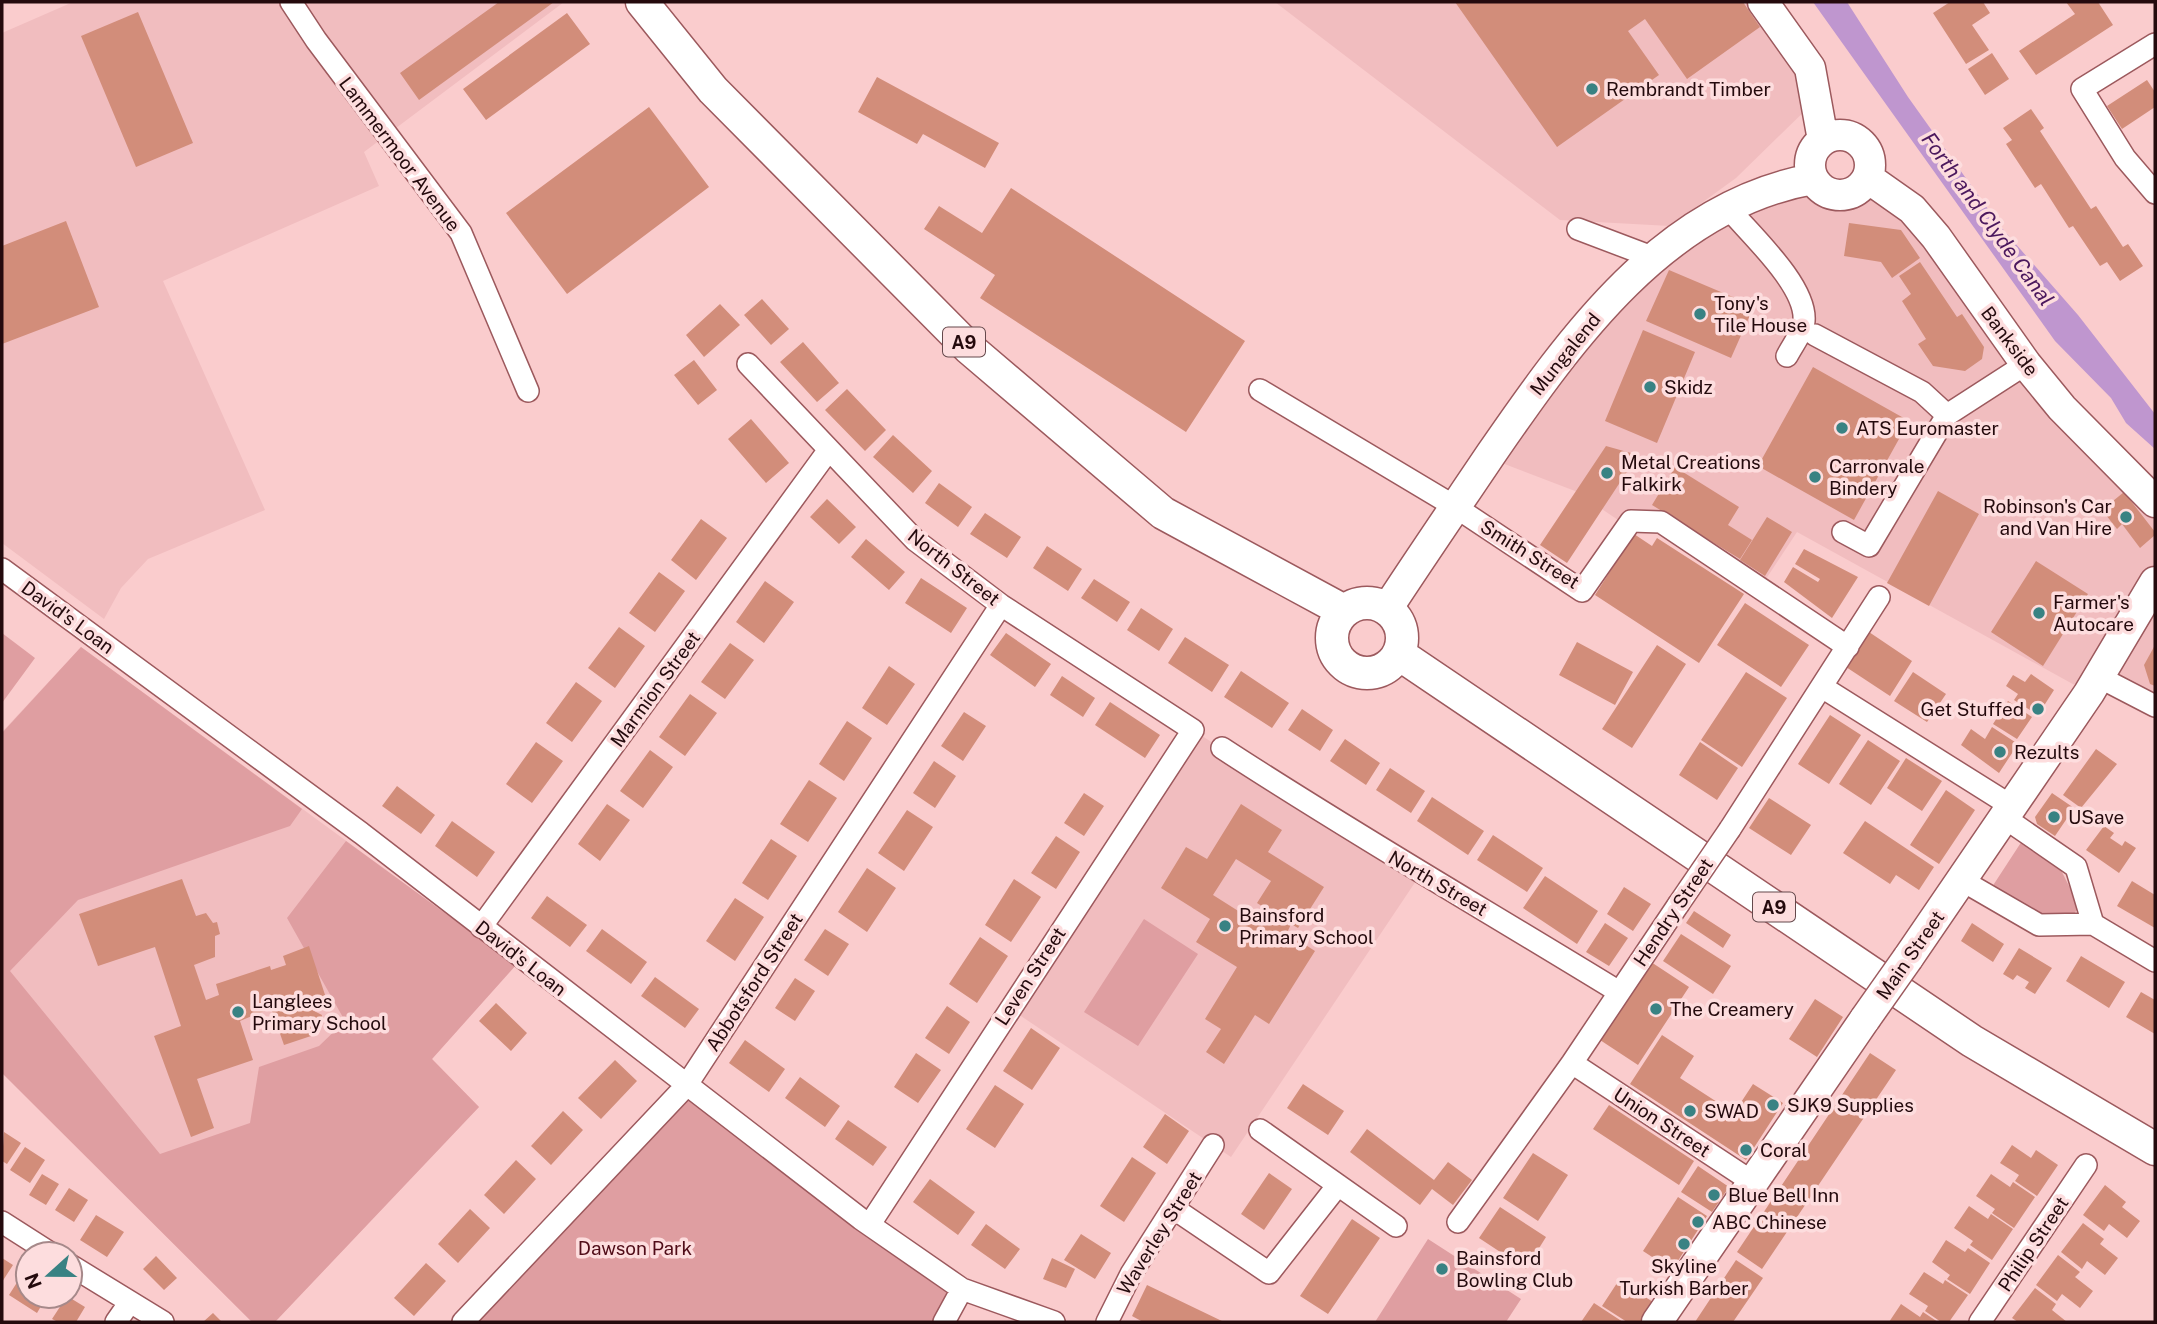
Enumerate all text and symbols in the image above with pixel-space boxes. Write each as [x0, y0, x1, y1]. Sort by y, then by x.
street label: Lammermoor Avenue [335, 73, 465, 235]
place label: Rembrandt Timber [1606, 78, 1771, 100]
marker: Rembrandt Timber [1584, 81, 1600, 97]
water label: Forth and Clyde Canal [1917, 127, 2059, 311]
place label: Tony's Tile House [1714, 292, 1807, 336]
street label: Bankside [1977, 302, 2043, 380]
marker: Tony's Tile House [1692, 306, 1708, 322]
street label: Mungalend [1525, 308, 1605, 400]
road number: A9 [943, 328, 985, 356]
place label: Skidz [1664, 376, 1713, 398]
marker: Skidz [1642, 379, 1658, 395]
place label: ATS Euromaster [1856, 417, 1999, 439]
marker: ATS Euromaster [1834, 420, 1850, 436]
place label: Metal Creations Falkirk [1621, 451, 1761, 495]
place label: Carronvale Bindery [1829, 455, 1924, 499]
marker: Metal Creations Falkirk [1599, 465, 1615, 481]
marker: Carronvale Bindery [1807, 469, 1823, 485]
place label: Robinson's Car and Van Hire [1983, 495, 2112, 539]
marker: Robinson's Car and Van Hire [2118, 509, 2134, 525]
street label: Smith Street [1477, 515, 1583, 593]
street label: North Street [904, 524, 1004, 610]
street label: David's Loan [17, 576, 119, 658]
place label: Farmer's Autocare [2053, 591, 2134, 635]
marker: Farmer's Autocare [2031, 605, 2047, 621]
street label: Marmion Street [606, 627, 704, 751]
place label: Get Stuffed [1921, 698, 2024, 720]
marker: Get Stuffed [2030, 701, 2046, 717]
place label: Rezults [2014, 741, 2079, 763]
marker: Rezults [1992, 744, 2008, 760]
place label: USave [2068, 806, 2124, 828]
marker: USave [2046, 809, 2062, 825]
street label: North Street [1385, 846, 1491, 920]
street label: Hendry Street [1629, 854, 1717, 970]
road number: A9 [1753, 893, 1795, 922]
place label: Bainsford Primary School [1239, 904, 1374, 948]
street label: Main Street [1871, 906, 1949, 1004]
street label: Abbotsford Street [701, 909, 807, 1055]
street label: David's Loan [471, 916, 571, 1000]
marker: Bainsford Primary School [1217, 918, 1233, 934]
street label: Leven Street [990, 923, 1070, 1029]
place label: Langlees Primary School [252, 990, 387, 1034]
place label: The Creamery [1670, 998, 1794, 1020]
marker: The Creamery [1648, 1001, 1664, 1017]
marker: Langlees Primary School [230, 1004, 246, 1020]
street label: Union Street [1610, 1083, 1714, 1161]
place label: SJK9 Supplies [1787, 1094, 1914, 1116]
marker: SJK9 Supplies [1765, 1097, 1781, 1113]
place label: SWAD [1704, 1100, 1759, 1122]
marker: SWAD [1682, 1103, 1698, 1119]
place label: Coral [1760, 1139, 1807, 1161]
marker: Coral [1738, 1142, 1754, 1158]
street label: Waverley Street [1112, 1167, 1206, 1299]
place label: Blue Bell Inn [1728, 1184, 1839, 1206]
marker: Blue Bell Inn [1706, 1187, 1722, 1203]
street label: Philip Street [1993, 1192, 2073, 1296]
place label: ABC Chinese [1712, 1211, 1827, 1233]
marker: ABC Chinese [1690, 1214, 1706, 1230]
marker: Skyline Turkish Barber [1676, 1236, 1692, 1252]
park label: Dawson Park [578, 1237, 693, 1259]
north arrow [14, 1240, 84, 1310]
place label: Bainsford Bowling Club [1456, 1247, 1573, 1291]
place label: Skyline Turkish Barber [1619, 1255, 1749, 1299]
marker: Bainsford Bowling Club [1434, 1261, 1450, 1277]
text: N [20, 1270, 46, 1292]

